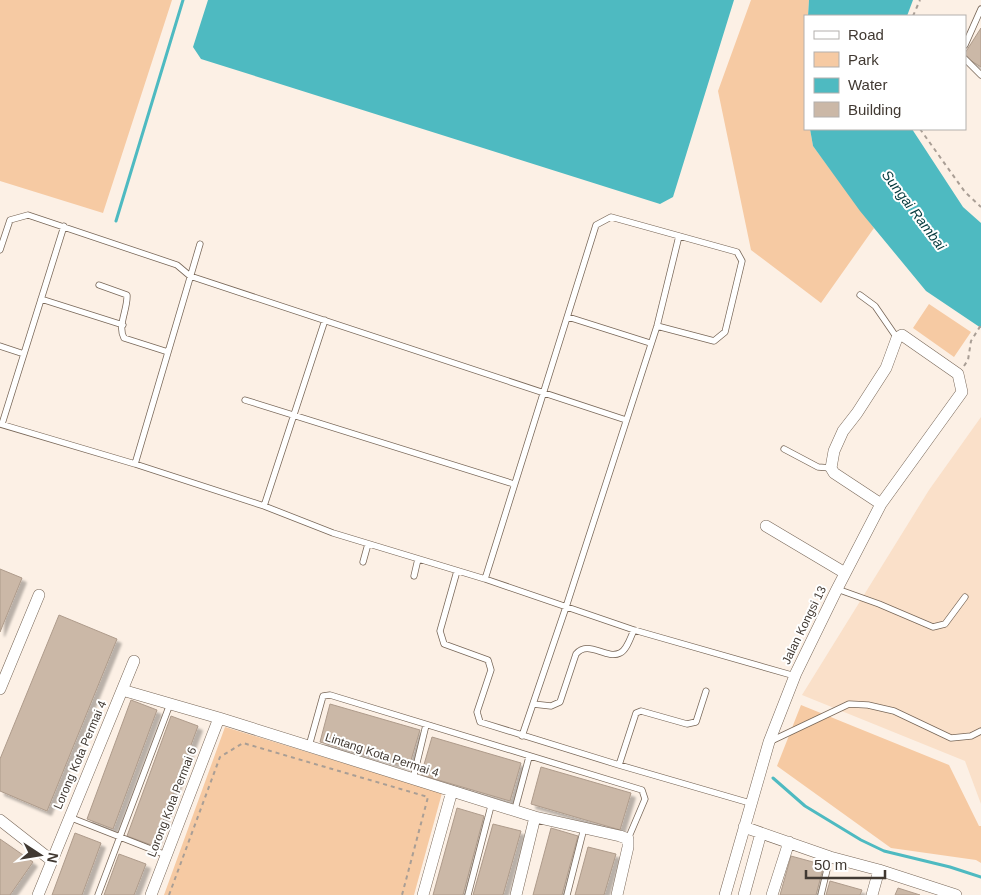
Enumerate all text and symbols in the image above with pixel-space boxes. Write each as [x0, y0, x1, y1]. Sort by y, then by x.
legend [804, 15, 966, 130]
text: Road [848, 26, 884, 43]
text: Park [848, 51, 879, 68]
text: Water [848, 76, 887, 93]
text: Building [848, 101, 901, 118]
water label: Sungai Rambai [879, 167, 950, 254]
street label: Jalan Kongsi 13 [779, 583, 829, 666]
street label: Lorong Kota Permai 4 [51, 698, 109, 811]
street label: Lintang Kota Permai 4 [323, 730, 441, 780]
street label: Lorong Kota Permai 6 [145, 745, 200, 859]
north arrow [15, 830, 65, 880]
scale bar [806, 848, 885, 880]
text: N [44, 851, 62, 864]
text: 50 m [814, 856, 847, 873]

